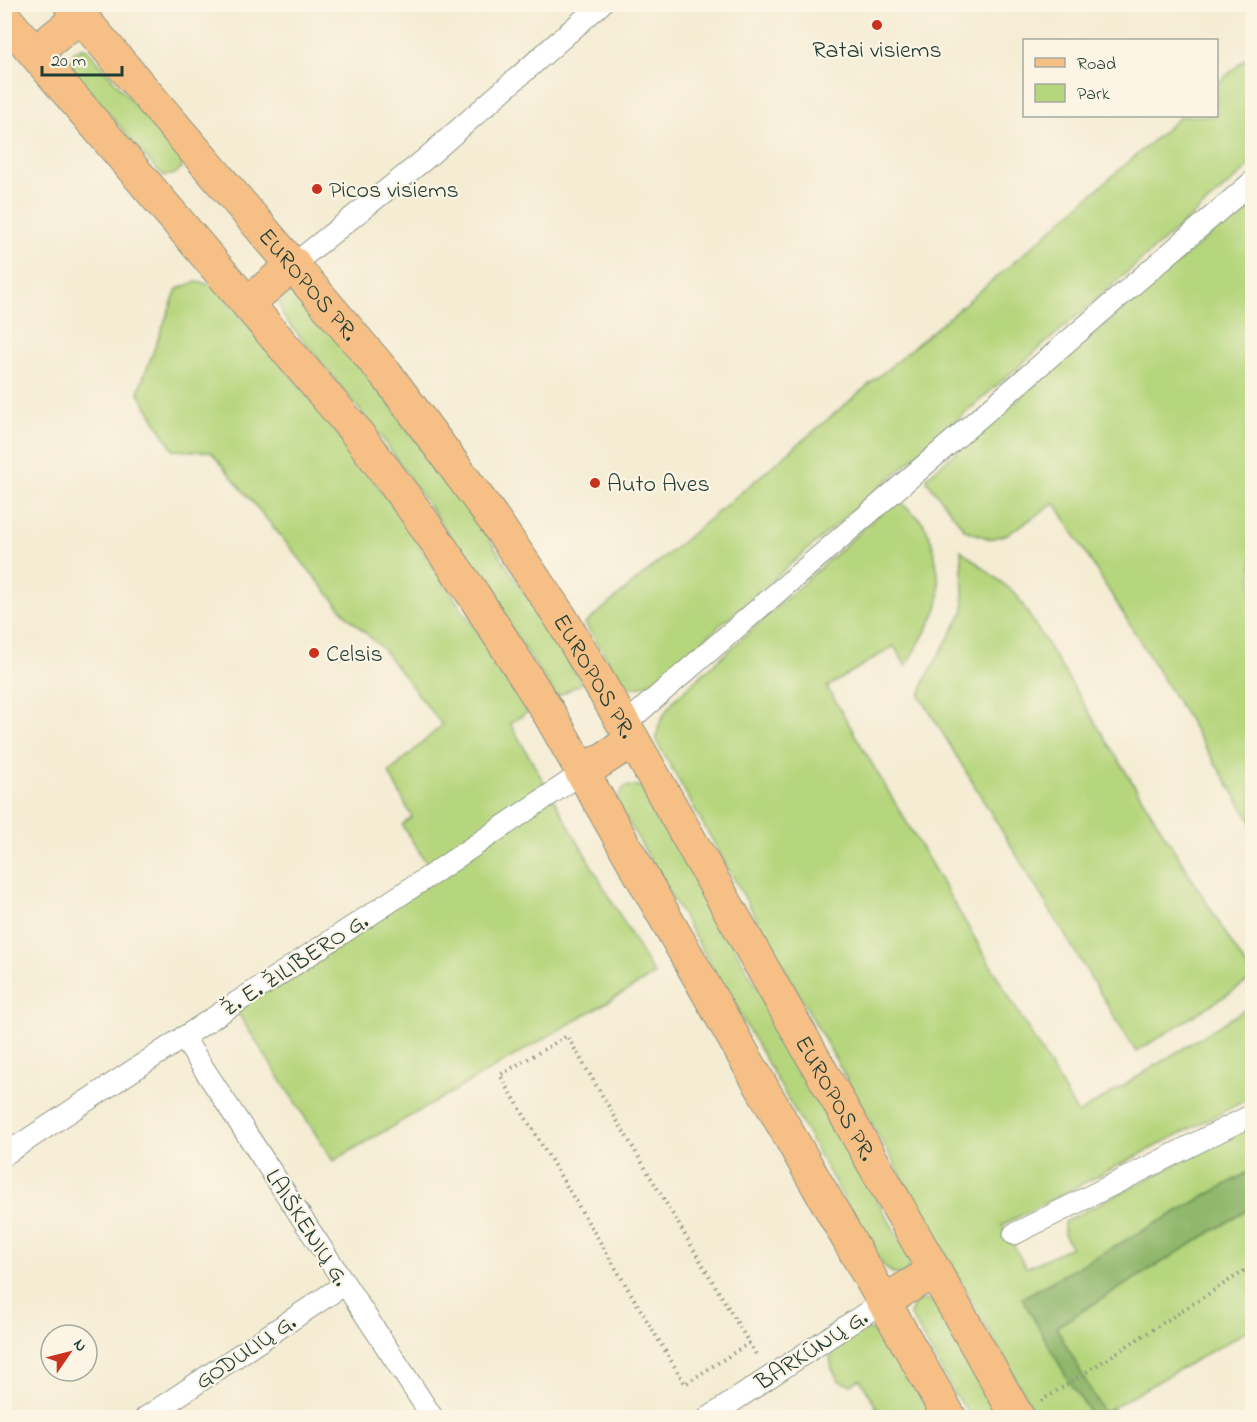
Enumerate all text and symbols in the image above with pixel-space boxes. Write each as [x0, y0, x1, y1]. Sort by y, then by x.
marker: Ratai visiems [870, 18, 884, 32]
place label: Ratai visiems [812, 34, 942, 69]
scale bar [42, 39, 122, 77]
legend [1023, 39, 1218, 117]
text: 20 m [51, 49, 86, 75]
text: Road [1077, 52, 1116, 78]
text: Park [1077, 82, 1110, 108]
place label: Picos visiems [329, 174, 459, 209]
marker: Picos visiems [310, 182, 324, 196]
street label: EUROPOS PR. [248, 221, 365, 350]
place label: Auto Aves [607, 468, 710, 503]
marker: Auto Aves [588, 476, 602, 490]
street label: EUROPOS PR. [542, 608, 643, 746]
place label: Celsis [326, 638, 383, 673]
marker: Celsis [307, 646, 321, 660]
street label: Ž. E. ŽILIBERO G. [215, 905, 376, 1027]
street label: EUROPOS PR. [784, 1030, 884, 1168]
street label: LAIŠKENIŲ G. [255, 1163, 357, 1294]
street label: BARKŪNŲ G. [748, 1301, 876, 1401]
street label: GODULIŲ G. [189, 1306, 304, 1400]
north arrow [39, 1323, 99, 1383]
text: N [67, 1334, 93, 1357]

